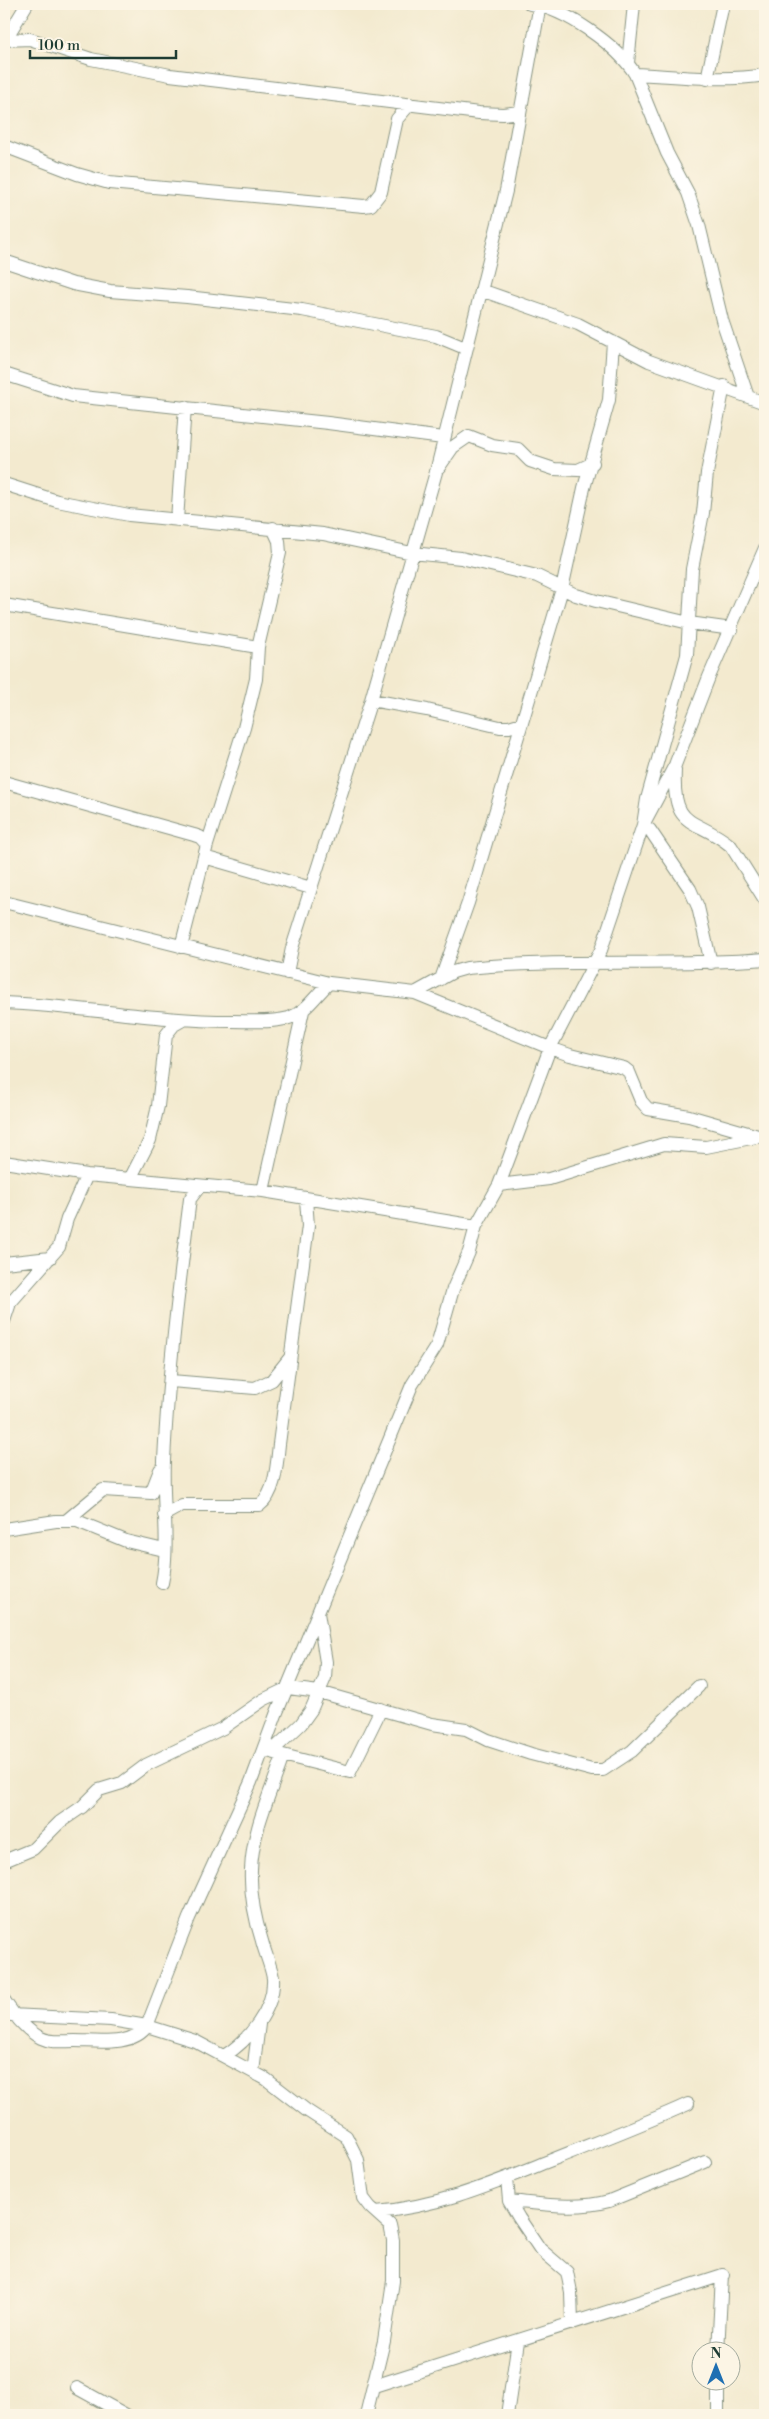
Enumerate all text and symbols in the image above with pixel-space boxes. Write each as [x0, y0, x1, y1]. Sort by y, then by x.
scale bar [30, 28, 176, 60]
text: 100 m [38, 36, 80, 55]
north arrow [692, 2342, 742, 2392]
text: N [710, 2345, 722, 2363]

